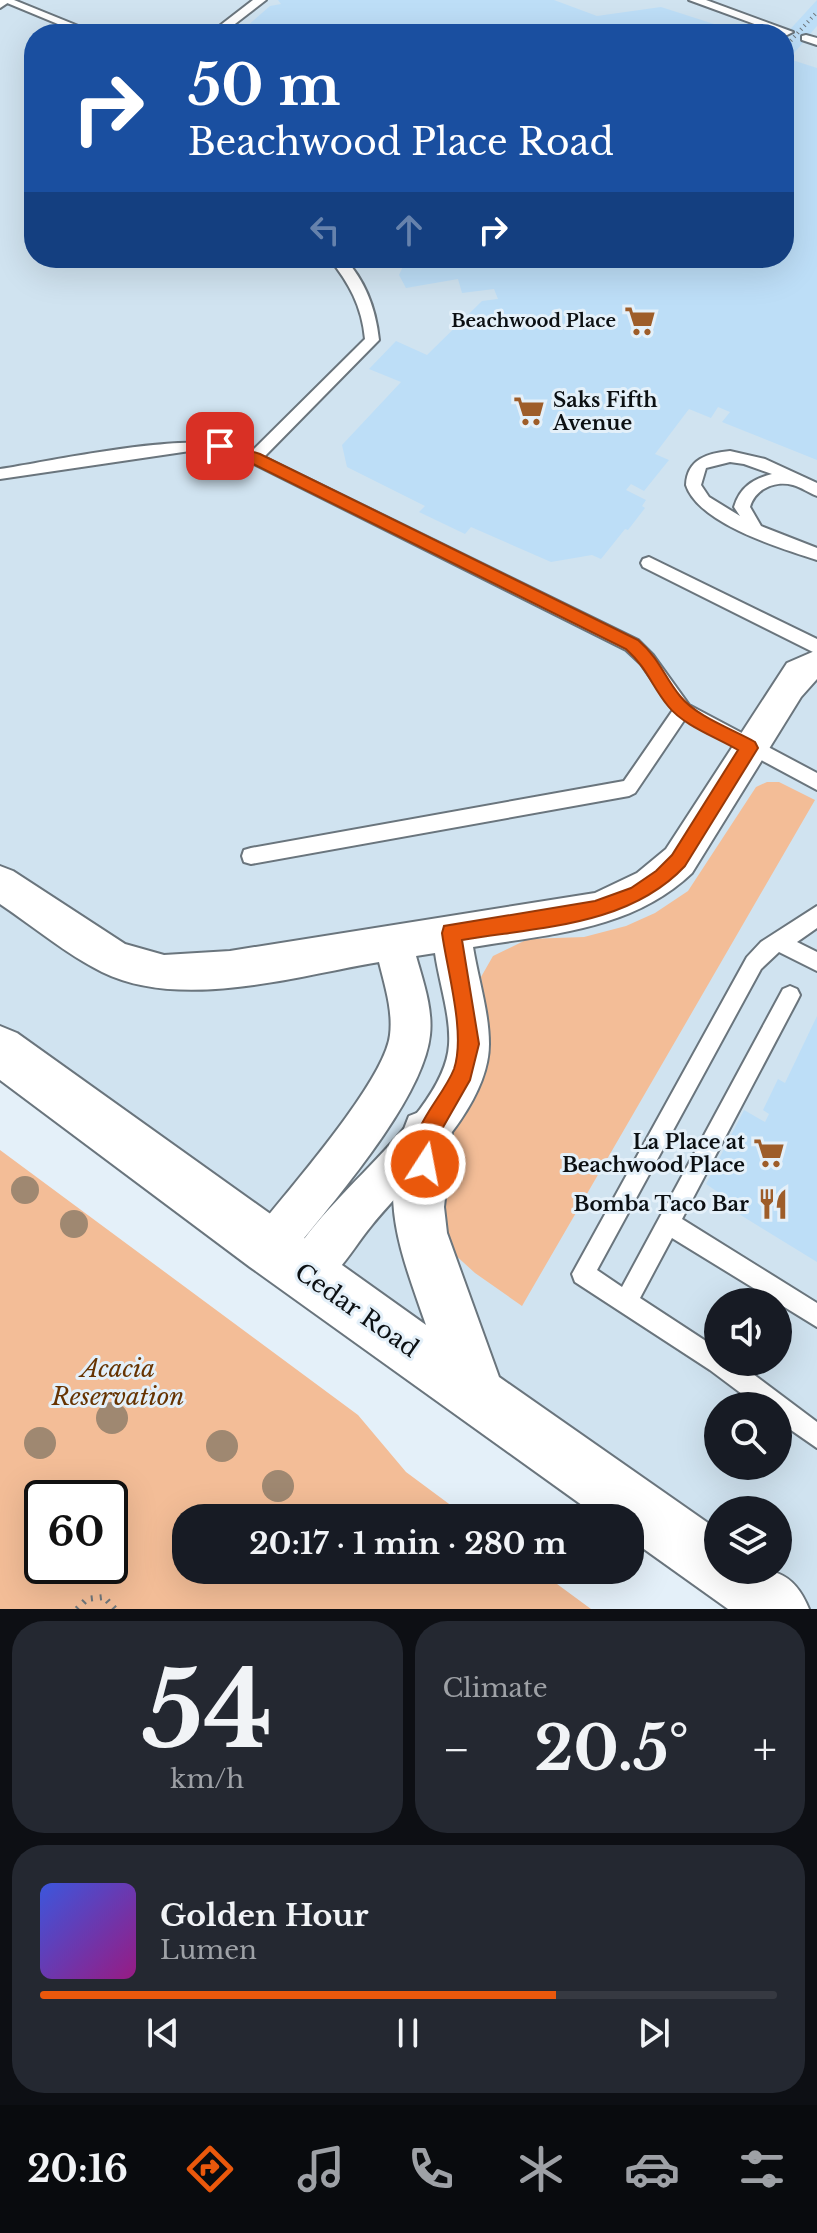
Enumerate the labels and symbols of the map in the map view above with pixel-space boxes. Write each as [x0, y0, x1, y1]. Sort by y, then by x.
supermarket icon: Beachwood Place [623, 304, 657, 338]
place label: Beachwood Place [451, 310, 616, 332]
place label: Saks Fifth Avenue [552, 388, 658, 435]
supermarket icon: Saks Fifth Avenue [512, 394, 546, 428]
pin [186, 412, 254, 480]
position arrow [383, 1122, 467, 1206]
place label: La Place at Beachwood Place [562, 1130, 745, 1177]
supermarket icon: La Place at Beachwood Place [752, 1136, 786, 1170]
restaurant icon: Bomba Taco Bar [756, 1187, 790, 1221]
place label: Bomba Taco Bar [573, 1192, 749, 1216]
street label: Cedar Road [290, 1257, 424, 1363]
park label: Acacia Reservation [51, 1354, 184, 1411]
speed limit sign: 60 [24, 1480, 128, 1584]

